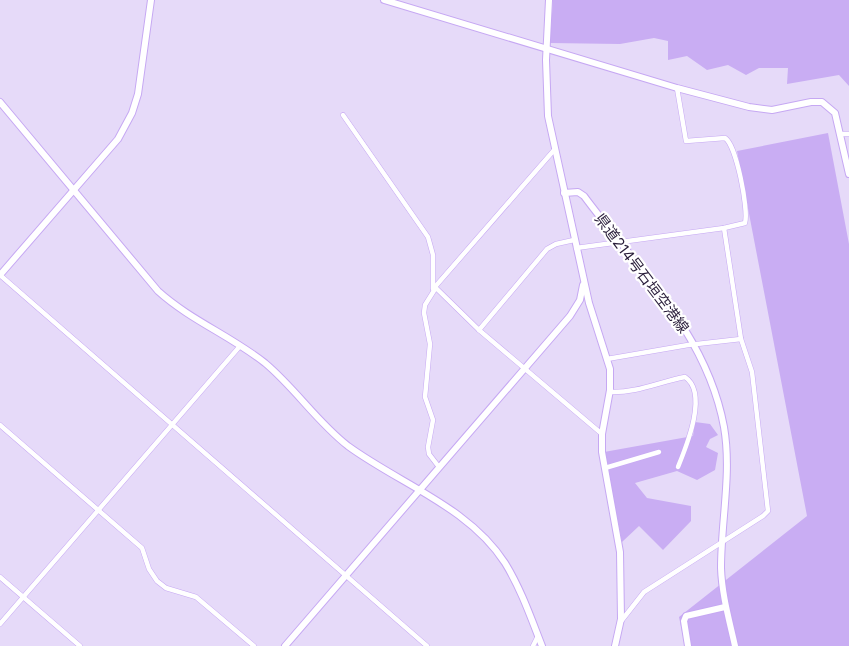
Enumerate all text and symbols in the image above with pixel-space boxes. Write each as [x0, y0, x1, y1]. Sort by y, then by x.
street label: 県道214号石垣空港線 [591, 209, 693, 337]

